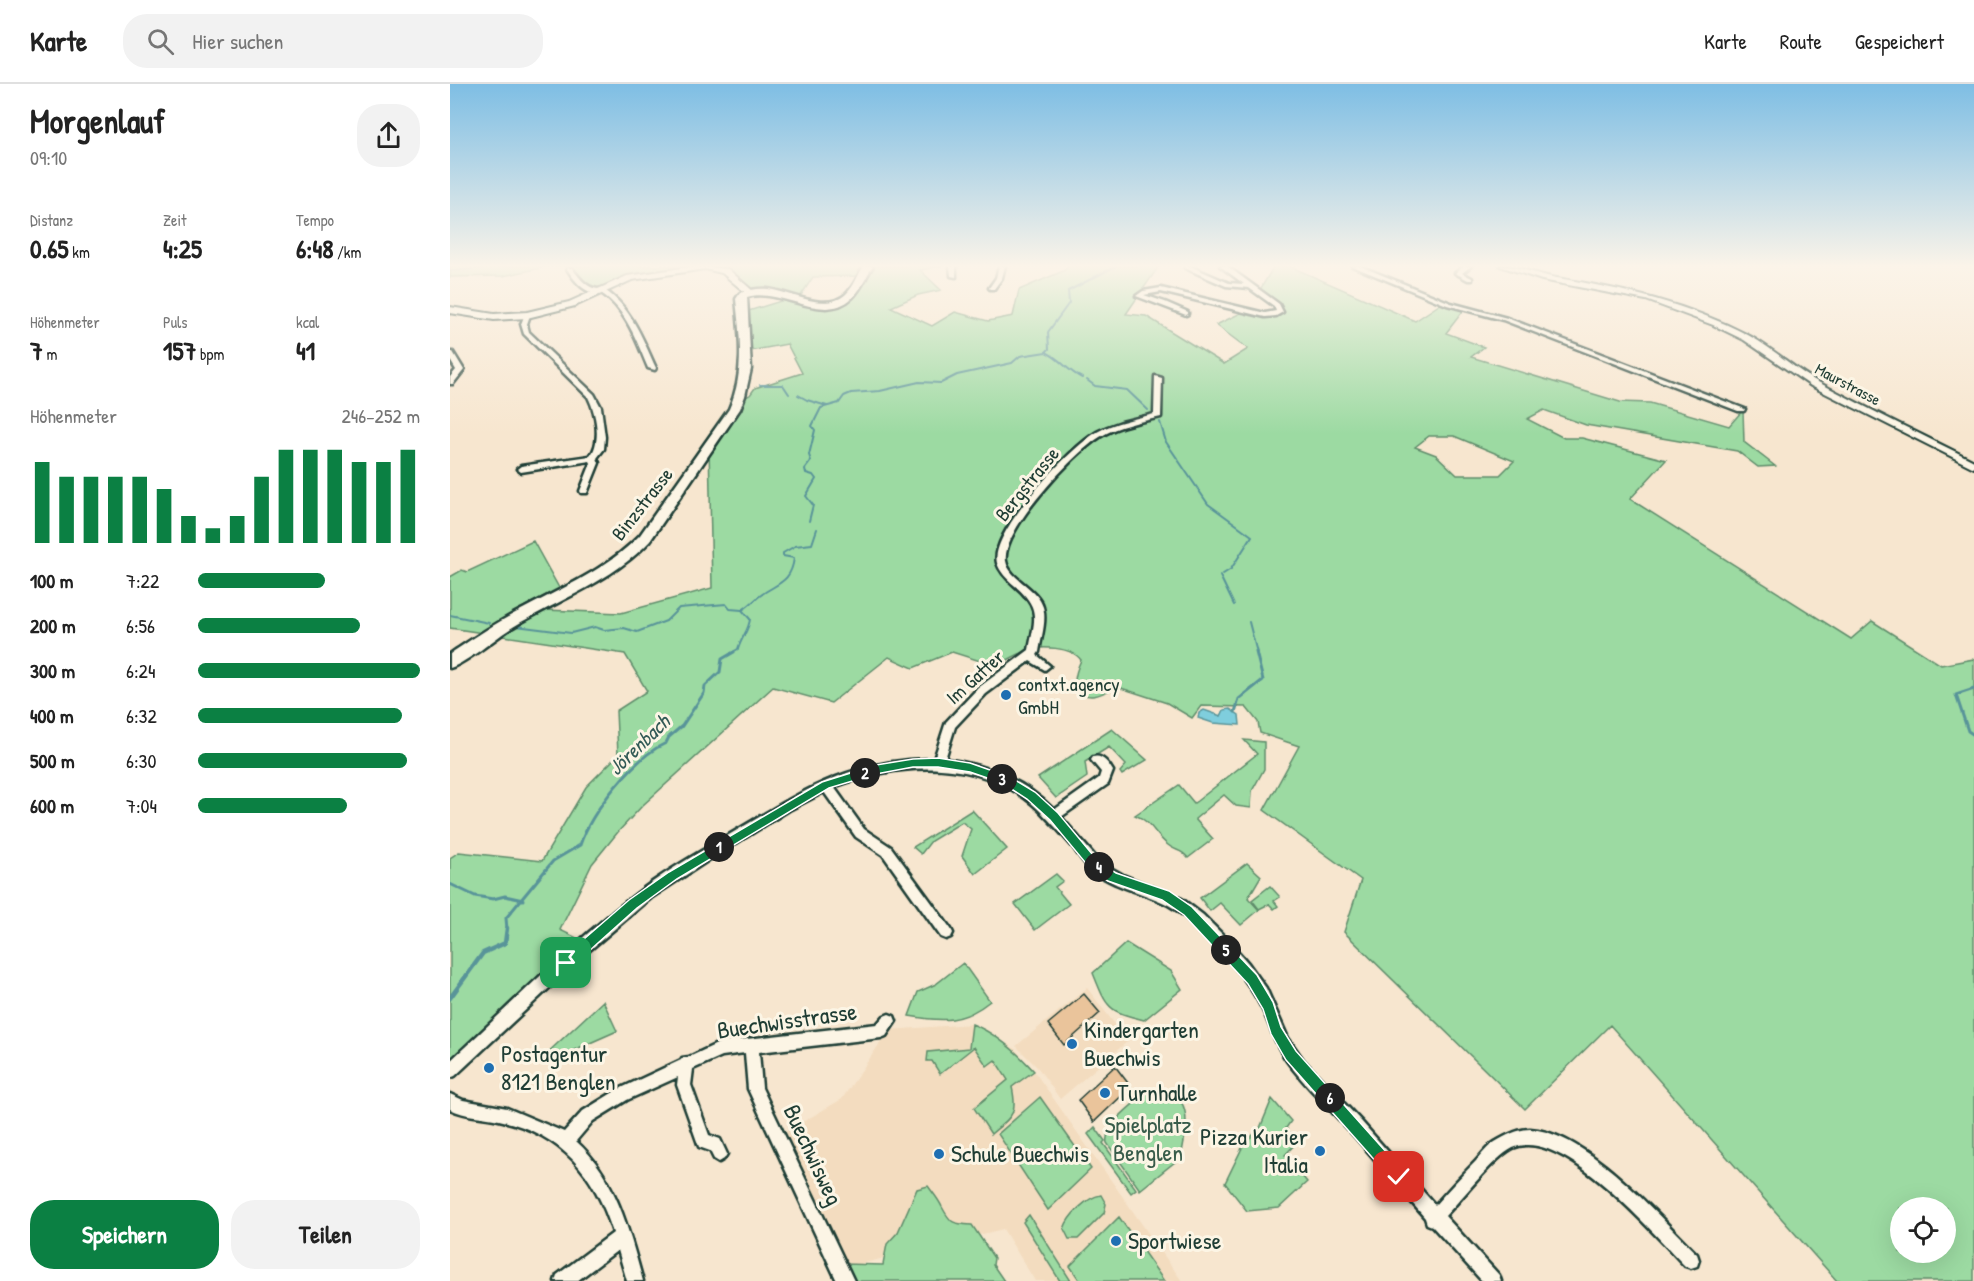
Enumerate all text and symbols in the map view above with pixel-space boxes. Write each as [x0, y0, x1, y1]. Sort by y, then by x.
search box [123, 14, 543, 68]
text: Karte [30, 22, 87, 60]
icon: search [144, 25, 177, 58]
text: Hier suchen [192, 26, 283, 56]
text: Karte [1704, 27, 1747, 56]
text: Route [1780, 27, 1822, 56]
text: Gespeichert [1855, 27, 1944, 56]
text: Morgenlauf [30, 99, 165, 143]
button: share [357, 104, 420, 167]
text: 09:10 [30, 144, 67, 171]
text: Distanz [30, 209, 73, 231]
text: Zeit [163, 209, 187, 231]
text: Tempo [296, 209, 334, 231]
text: 0.65 [30, 231, 69, 266]
text: 4:25 [163, 231, 202, 266]
text: 6:48 [296, 231, 333, 266]
text: km [69, 241, 90, 263]
text: /km [333, 241, 361, 263]
text: Höhenmeter [30, 311, 100, 333]
text: Puls [163, 311, 188, 333]
text: kcal [296, 311, 319, 333]
text: 7 [30, 333, 43, 368]
text: 157 [163, 333, 196, 368]
text: 41 [296, 333, 315, 368]
text: m [43, 343, 57, 365]
text: bpm [196, 343, 224, 365]
street label: Maurstrasse [1811, 358, 1885, 411]
text: Höhenmeter [30, 402, 117, 429]
text: 246–252 m [341, 402, 420, 429]
street label: Bergstrasse [988, 441, 1065, 526]
street label: Binzstrasse [605, 462, 679, 546]
text: 100 m [30, 567, 73, 594]
text: 7:22 [126, 567, 159, 594]
text: 200 m [30, 612, 75, 639]
text: 6:56 [126, 612, 155, 639]
street label: Im Gatter [940, 643, 1010, 710]
text: 300 m [30, 657, 75, 684]
text: 6:24 [126, 657, 155, 684]
place label: contxt.agency GmbH [1018, 670, 1120, 720]
marker: contxt.agency GmbH [999, 688, 1013, 702]
text: 400 m [30, 702, 74, 729]
text: 6:32 [126, 702, 157, 729]
water label: Jörenbach [601, 707, 677, 781]
text: 500 m [30, 747, 75, 774]
text: 6:30 [126, 747, 157, 774]
pin: 2 [850, 758, 880, 788]
text: 2 [861, 762, 869, 784]
pin: 3 [987, 764, 1017, 794]
text: 3 [998, 768, 1006, 790]
text: 600 m [30, 792, 74, 819]
text: 7:04 [126, 792, 157, 819]
pin: 1 [704, 832, 734, 862]
text: 1 [716, 836, 722, 858]
pin: 4 [1084, 852, 1114, 882]
text: 4 [1096, 856, 1102, 878]
pin: 5 [1211, 935, 1241, 965]
pin [540, 937, 591, 988]
text: 5 [1223, 939, 1229, 961]
icon: arrive [549, 946, 582, 979]
street label: Buechwisstrasse [715, 994, 859, 1046]
place label: Kindergarten Buechwis [1084, 1013, 1199, 1073]
place label: Postagentur 8121 Benglen [501, 1037, 616, 1097]
marker: Kindergarten Buechwis [1065, 1037, 1079, 1051]
marker: Postagentur 8121 Benglen [482, 1061, 496, 1075]
place label: Turnhalle [1117, 1076, 1198, 1108]
pin: 6 [1315, 1083, 1345, 1113]
marker: Turnhalle [1098, 1086, 1112, 1100]
text: 6 [1327, 1087, 1333, 1109]
street label: Buechwisweg [777, 1099, 851, 1210]
park label: Spielplatz Benglen [1104, 1108, 1192, 1168]
place label: Pizza Kurier Italia [1200, 1120, 1308, 1180]
place label: Schule Buechwis [951, 1137, 1089, 1169]
marker: Pizza Kurier Italia [1313, 1144, 1327, 1158]
marker: Schule Buechwis [932, 1147, 946, 1161]
pin [1373, 1151, 1424, 1202]
icon: check [1382, 1160, 1415, 1193]
map controls [1890, 1197, 1956, 1263]
button: locate [1890, 1197, 1956, 1263]
button: Speichern [30, 1200, 219, 1269]
button: Teilen [231, 1200, 420, 1269]
place label: Sportwiese [1128, 1224, 1222, 1256]
marker: Sportwiese [1109, 1234, 1123, 1248]

